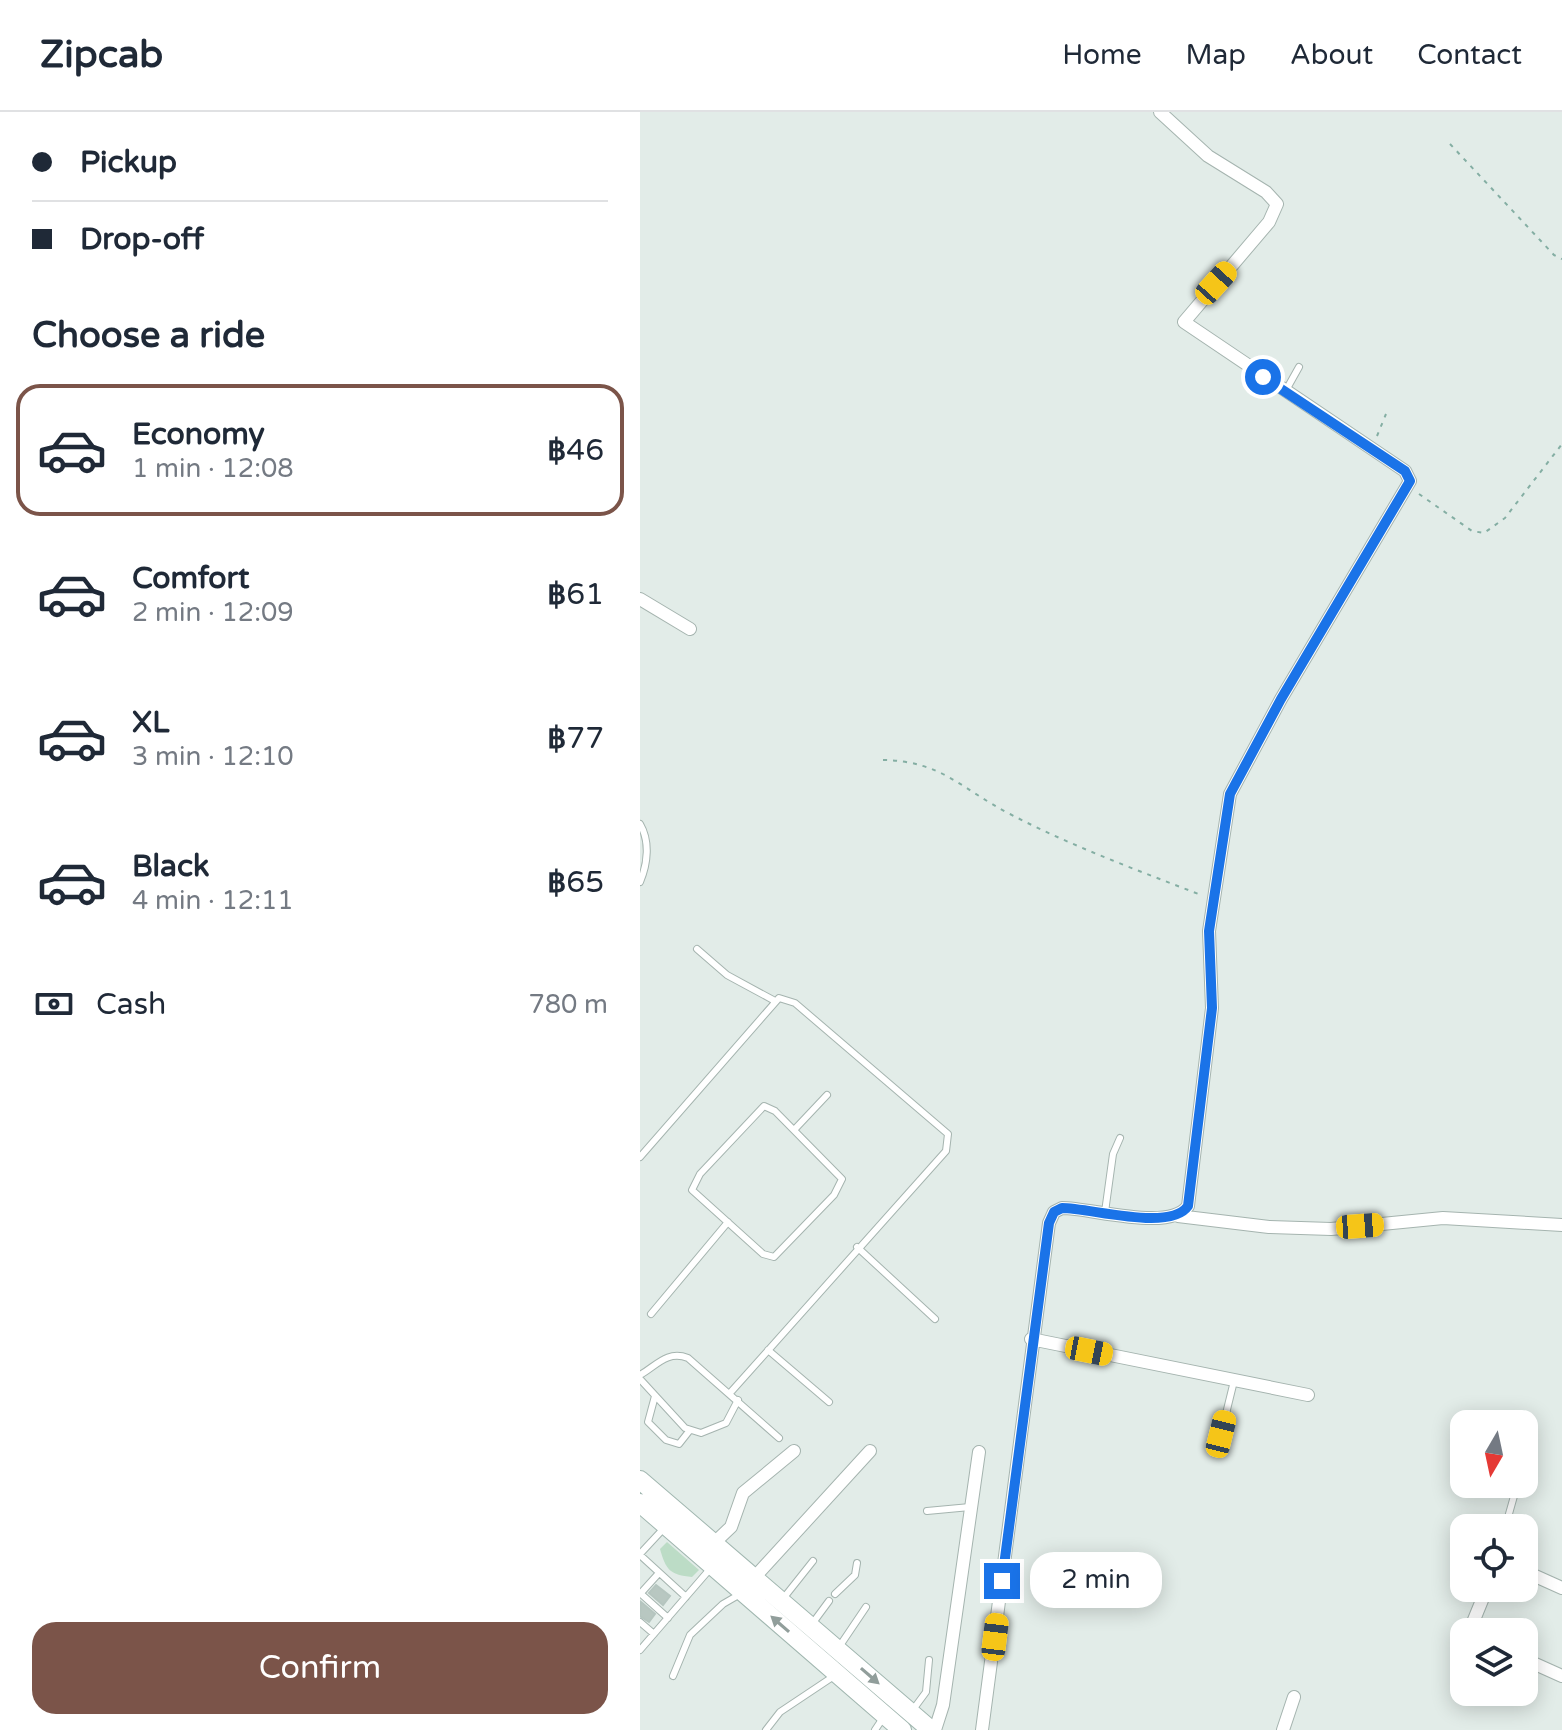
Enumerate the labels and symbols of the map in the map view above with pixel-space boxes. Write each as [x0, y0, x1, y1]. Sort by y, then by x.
car [1191, 257, 1241, 309]
route start [1245, 359, 1281, 395]
car [1335, 1212, 1385, 1240]
car [1063, 1335, 1115, 1367]
car [1204, 1408, 1238, 1460]
north arrow [1450, 1410, 1538, 1498]
callout: 2 min [1030, 1553, 1162, 1609]
route end [984, 1563, 1020, 1599]
car [980, 1612, 1010, 1662]
one-way arrow [770, 1616, 790, 1633]
one-way arrow [860, 1667, 880, 1684]

